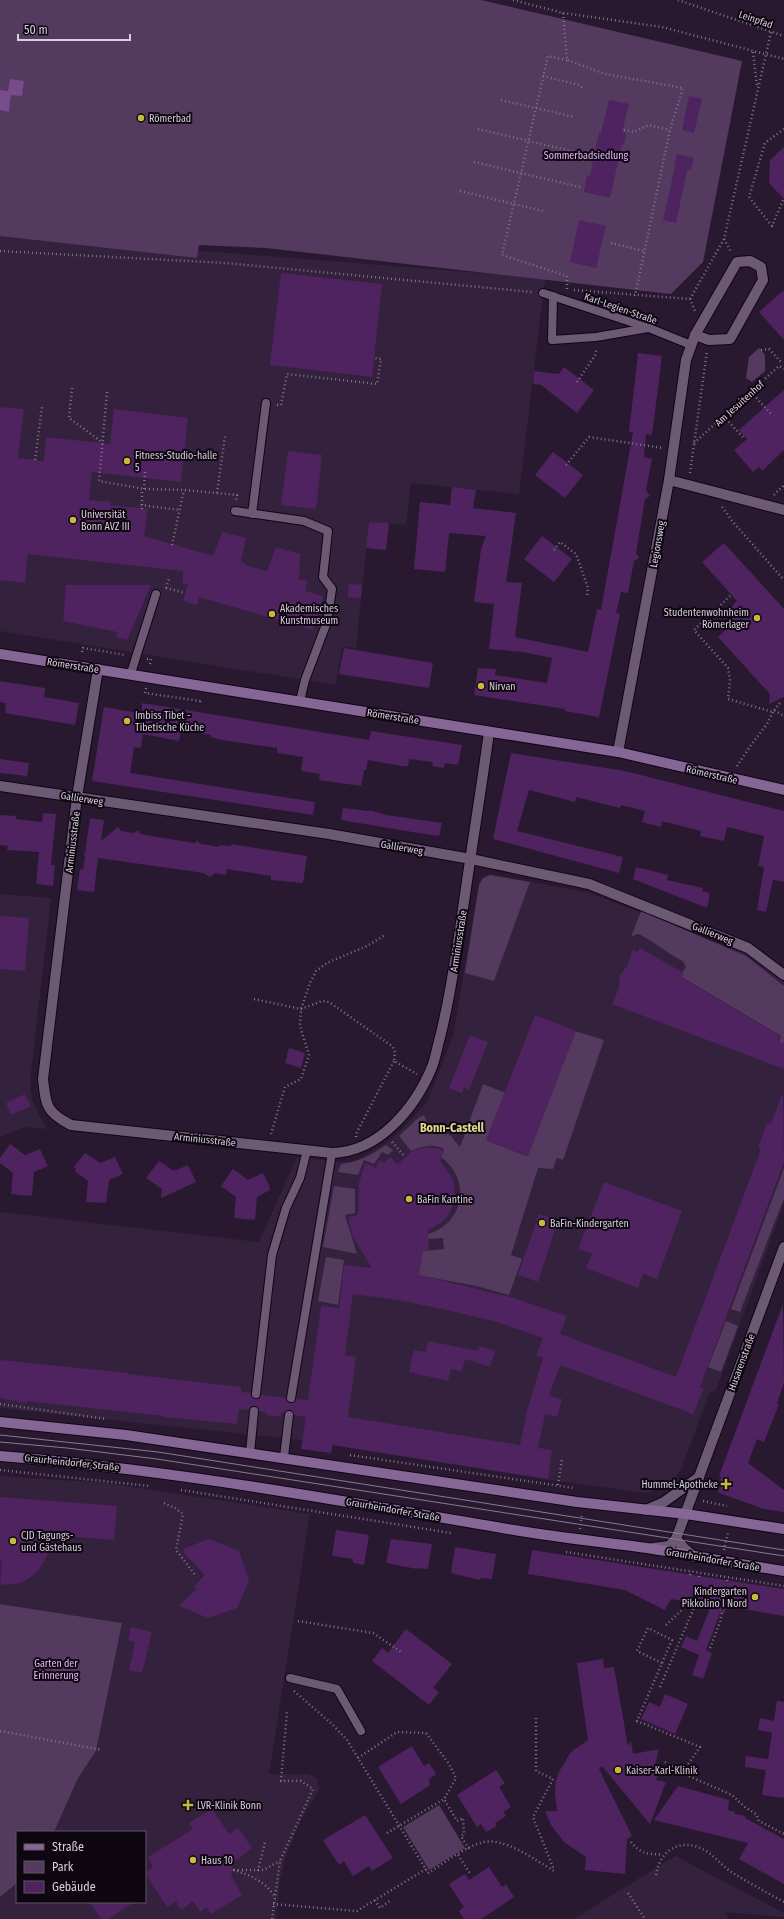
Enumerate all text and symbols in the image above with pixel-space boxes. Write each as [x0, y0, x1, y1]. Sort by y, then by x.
street label: Leinpfad [737, 9, 774, 31]
scale bar [18, 16, 130, 42]
text: 50 m [24, 23, 48, 37]
marker: Römerbad [136, 113, 146, 123]
place label: Römerbad [149, 113, 191, 125]
park label: Sommerbadsiedlung [544, 150, 629, 162]
street label: Karl-Legien-Straße [583, 291, 659, 327]
street label: Am Jesuitenhof [713, 378, 767, 429]
place label: Fitness-Studio-halle 5 [135, 450, 217, 474]
marker: Fitness-Studio-halle 5 [122, 456, 132, 466]
place label: Universität Bonn AVZ III [81, 509, 130, 533]
marker: Universität Bonn AVZ III [68, 515, 78, 525]
street label: Legionsweg [648, 520, 668, 569]
place label: Akademisches Kunstmuseum [280, 603, 338, 627]
place label: Studentenwohnheim Römerlager [664, 607, 750, 631]
marker: Akademisches Kunstmuseum [267, 609, 277, 619]
marker: Studentenwohnheim Römerlager [752, 613, 762, 623]
street label: Römerstraße [46, 656, 100, 676]
marker: Nirvan [476, 681, 486, 691]
place label: Nirvan [489, 681, 516, 693]
street label: Römerstraße [366, 707, 420, 727]
place label: Imbiss Tibet - Tibetische Küche [135, 710, 204, 734]
marker: Imbiss Tibet - Tibetische Küche [122, 716, 132, 726]
street label: Römerstraße [685, 763, 739, 787]
street label: Gallierweg [60, 790, 104, 808]
street label: Arminiusstraße [63, 811, 83, 874]
street label: Gallierweg [380, 838, 424, 858]
street label: Arminiusstraße [448, 910, 470, 973]
street label: Gallierweg [690, 920, 735, 948]
district label: Bonn-Castell [420, 1121, 485, 1135]
street label: Arminiusstraße [173, 1131, 236, 1149]
marker: BaFin Kantine [404, 1194, 414, 1204]
place label: BaFin Kantine [417, 1194, 473, 1206]
marker: BaFin-Kindergarten [537, 1218, 547, 1228]
place label: BaFin-Kindergarten [550, 1218, 629, 1230]
street label: Husarenstraße [726, 1332, 758, 1392]
street label: Graurheindorfer Straße [24, 1452, 120, 1474]
place label: Hummel-Apotheke [641, 1479, 718, 1491]
marker: Hummel-Apotheke [721, 1479, 731, 1489]
street label: Graurheindorfer Straße [345, 1496, 441, 1524]
place label: CJD Tagungs- und Gästehaus [21, 1530, 82, 1554]
marker: CJD Tagungs- und Gästehaus [8, 1536, 18, 1546]
street label: Graurheindorfer Straße [665, 1546, 761, 1574]
place label: Kindergarten Pikkolino I Nord [682, 1586, 747, 1610]
marker: Kindergarten Pikkolino I Nord [750, 1592, 760, 1602]
park label: Garten der Erinnerung [34, 1658, 79, 1682]
marker: Kaiser-Karl-Klinik [613, 1765, 623, 1775]
place label: Kaiser-Karl-Klinik [626, 1765, 698, 1777]
marker: LVR-Klinik Bonn [182, 1799, 194, 1811]
place label: LVR-Klinik Bonn [197, 1800, 261, 1812]
legend [16, 1831, 146, 1903]
text: Straße [52, 1840, 84, 1854]
marker: Haus 10 [188, 1855, 198, 1865]
place label: Haus 10 [201, 1855, 233, 1867]
text: Park [52, 1860, 74, 1874]
text: Gebäude [52, 1880, 96, 1894]

